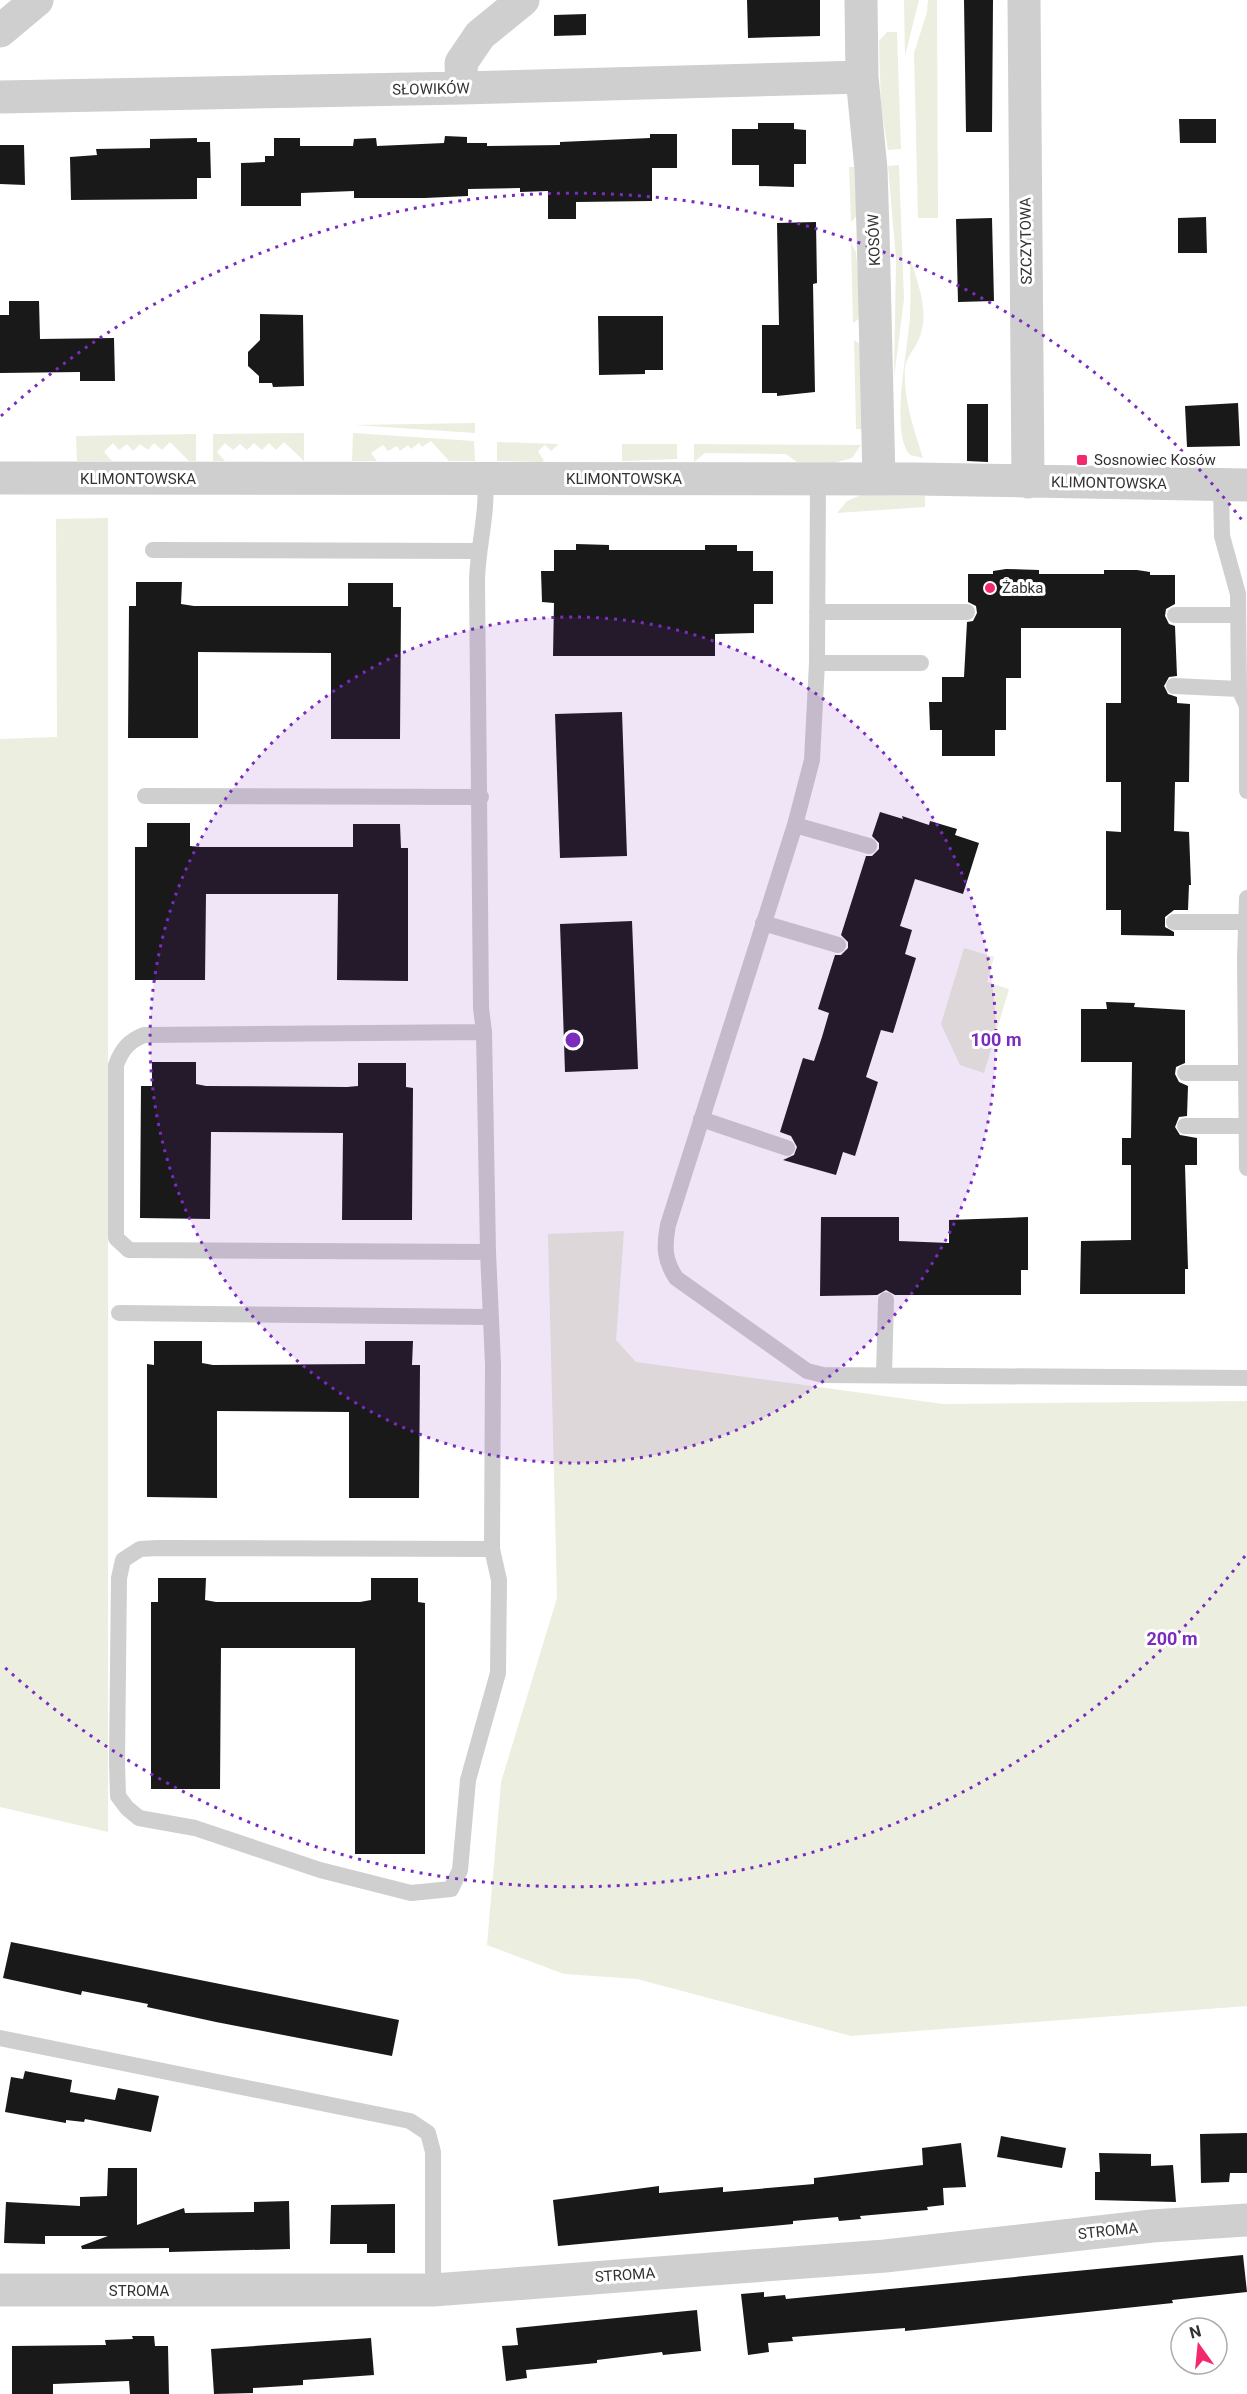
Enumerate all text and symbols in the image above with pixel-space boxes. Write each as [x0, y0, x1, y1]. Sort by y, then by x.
street label: SŁOWIKÓW [392, 79, 470, 99]
street label: SZCZYTOWA [1016, 197, 1036, 285]
street label: KOSÓW [864, 214, 884, 266]
place label: Sosnowiec Kosów [1094, 451, 1216, 469]
marker: Sosnowiec Kosów [1075, 453, 1089, 467]
street label: KLIMONTOWSKA [80, 470, 196, 488]
street label: KLIMONTOWSKA [566, 470, 682, 488]
street label: KLIMONTOWSKA [1051, 473, 1167, 493]
place label: Żabka [1002, 579, 1043, 597]
marker: Żabka [983, 581, 997, 595]
text: 100 m [970, 1029, 1022, 1050]
centre of rings [563, 1030, 583, 1050]
text: 200 m [1146, 1628, 1198, 1649]
street label: STROMA [1077, 2219, 1139, 2243]
street label: STROMA [594, 2264, 656, 2286]
street label: STROMA [109, 2282, 169, 2300]
north arrow [1169, 2316, 1229, 2376]
text: N [1187, 2321, 1203, 2343]

